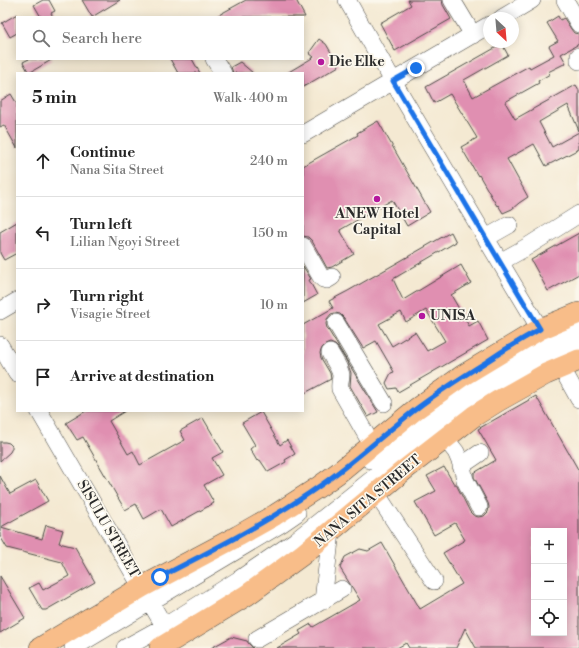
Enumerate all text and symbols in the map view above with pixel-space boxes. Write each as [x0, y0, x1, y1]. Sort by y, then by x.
north arrow [483, 12, 519, 48]
search box [16, 16, 304, 60]
icon: search [30, 27, 52, 49]
text: Search here [62, 29, 142, 48]
place label: Die Elke [329, 53, 385, 71]
marker: Die Elke [316, 57, 326, 67]
route end [407, 59, 425, 77]
text: 5 min [32, 87, 77, 109]
text: Walk · 400 m [213, 90, 288, 106]
text: Continue [70, 143, 135, 162]
icon: ahead [32, 150, 54, 172]
text: 240 m [250, 153, 288, 169]
text: Nana Sita Street [70, 162, 164, 178]
marker: ANEW Hotel Capital [372, 194, 382, 204]
place label: ANEW Hotel Capital [334, 205, 419, 239]
text: Turn left [70, 215, 132, 234]
icon: left [32, 222, 54, 244]
text: 150 m [253, 225, 288, 241]
text: Lilian Ngoyi Street [70, 234, 180, 250]
text: Turn right [70, 287, 144, 306]
icon: right [32, 294, 54, 316]
text: 10 m [260, 297, 288, 313]
text: Visagie Street [70, 306, 151, 322]
place label: UNISA [430, 307, 476, 325]
marker: UNISA [417, 311, 427, 321]
icon: arrive [32, 366, 54, 388]
text: Arrive at destination [70, 367, 214, 386]
street label: NANA SITA STREET [311, 451, 425, 551]
street label: SISULU STREET [73, 477, 143, 581]
map controls [531, 528, 567, 636]
button: + [531, 528, 567, 564]
button: − [531, 564, 567, 600]
route start [151, 568, 169, 586]
button: locate [531, 600, 567, 636]

